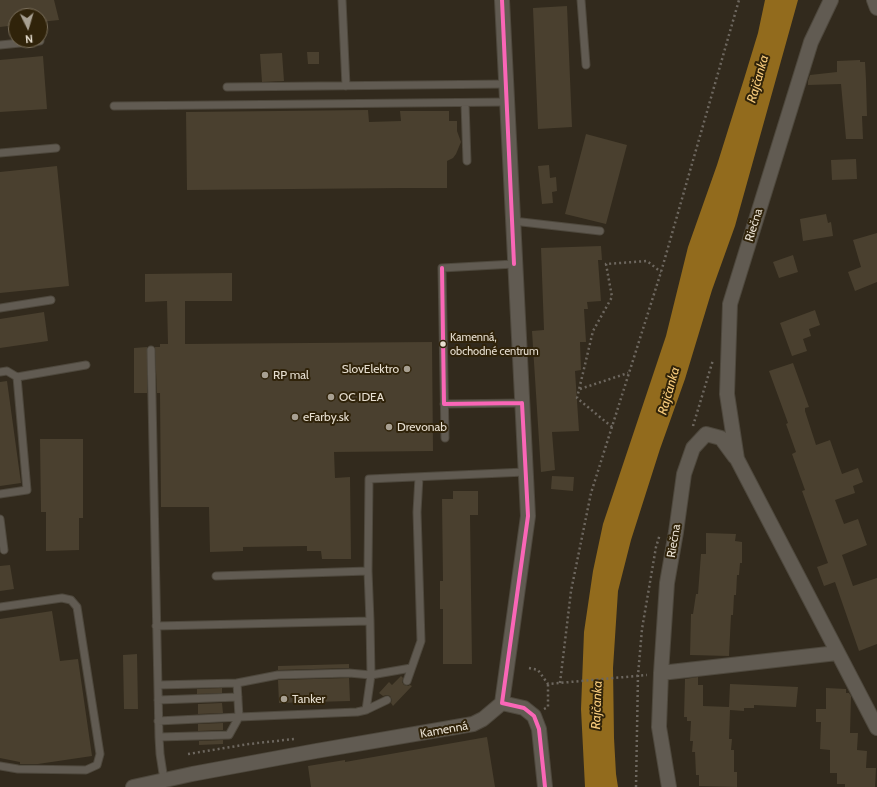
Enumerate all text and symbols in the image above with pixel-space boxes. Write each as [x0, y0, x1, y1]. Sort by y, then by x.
north arrow [8, 8, 48, 48]
text: N [24, 32, 33, 46]
water label: Rajčanka [744, 53, 772, 105]
street label: Riečna [742, 207, 766, 243]
place label: Kamenná, obchodné centrum [450, 331, 539, 357]
marker: Kamenná, obchodné centrum [438, 339, 448, 349]
place label: SlovElektro [342, 362, 399, 376]
marker: SlovElektro [402, 364, 412, 374]
water label: Rajčanka [655, 365, 683, 417]
place label: RP mal [273, 368, 309, 382]
marker: RP mal [260, 370, 270, 380]
place label: OC IDEA [339, 390, 384, 404]
marker: OC IDEA [326, 392, 336, 402]
place label: eFarby.sk [303, 410, 349, 424]
marker: eFarby.sk [290, 412, 300, 422]
place label: Drevonab [397, 420, 447, 434]
marker: Drevonab [384, 422, 394, 432]
street label: Riečna [664, 523, 684, 559]
water label: Rajčanka [588, 680, 606, 730]
place label: Tanker [292, 692, 325, 706]
marker: Tanker [279, 694, 289, 704]
street label: Kamenná [419, 719, 469, 741]

